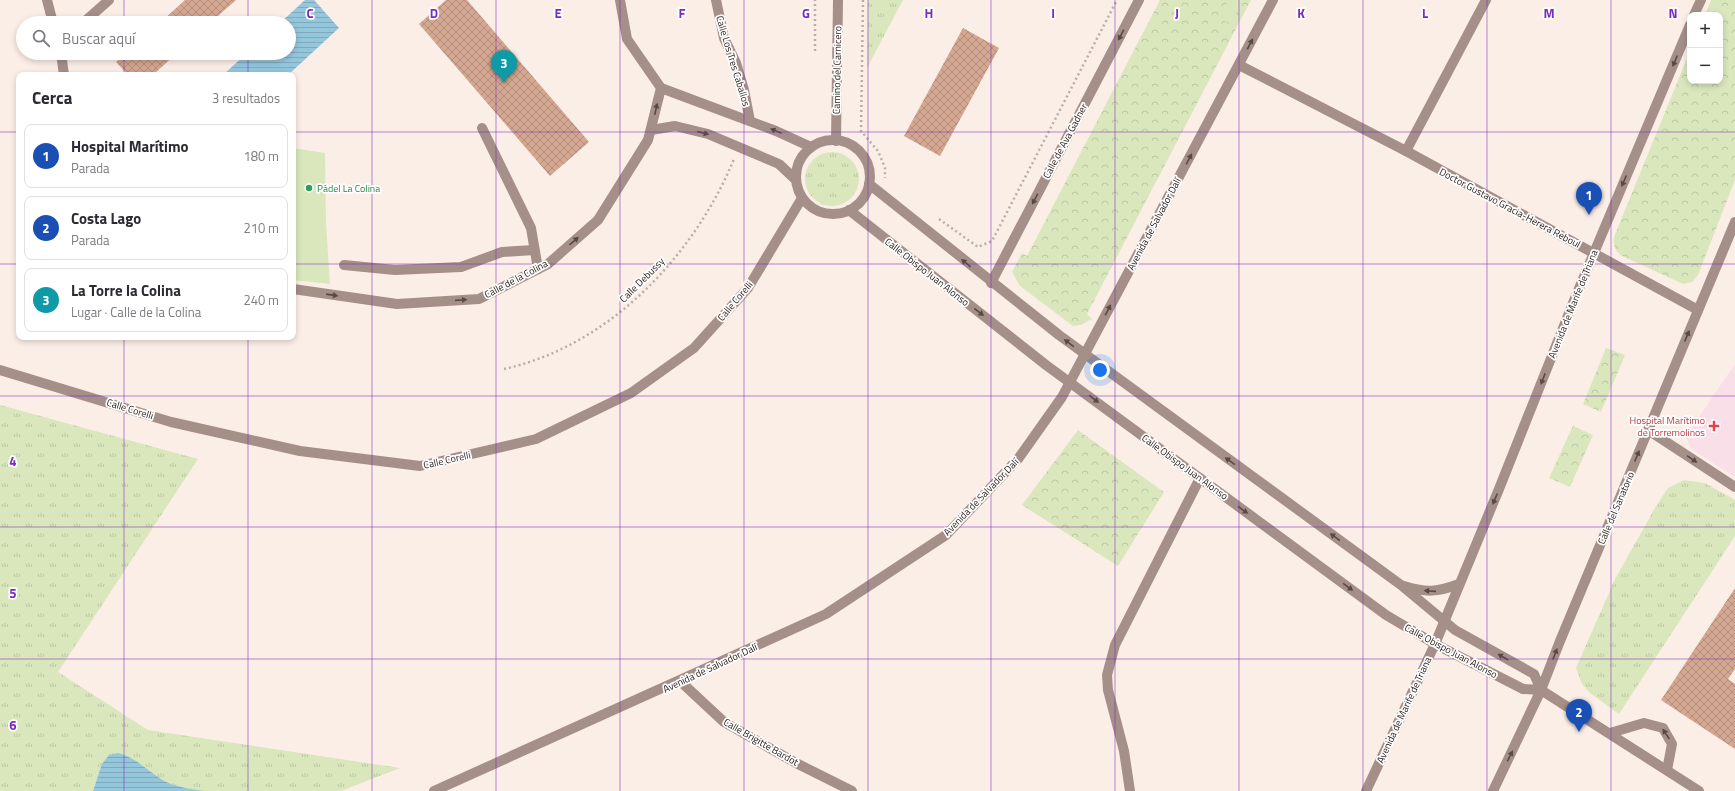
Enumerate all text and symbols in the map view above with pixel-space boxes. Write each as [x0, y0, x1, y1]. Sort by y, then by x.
text: C [306, 3, 314, 23]
text: D [430, 3, 438, 23]
text: E [554, 3, 562, 23]
text: F [679, 3, 686, 23]
text: G [802, 3, 810, 23]
text: H [925, 3, 933, 23]
text: I [1051, 3, 1055, 23]
text: J [1175, 3, 1179, 23]
text: K [1297, 3, 1305, 23]
text: L [1422, 3, 1428, 23]
text: M [1543, 3, 1555, 23]
text: N [1668, 3, 1678, 23]
map controls [1687, 12, 1723, 84]
button: + [1687, 12, 1723, 48]
street label: Calle Los Tres Caballos [712, 14, 754, 109]
search box [16, 16, 296, 60]
street label: Camino del Carnicero [829, 26, 845, 114]
icon: search [30, 27, 52, 49]
text: Buscar aquí [62, 27, 135, 50]
one-way arrow [1118, 29, 1125, 40]
one-way arrow [1247, 38, 1254, 50]
button: − [1687, 48, 1723, 84]
pin: 3 [491, 50, 517, 83]
one-way arrow [1672, 56, 1678, 67]
text: Cerca [32, 85, 72, 111]
text: 3 resultados [212, 88, 280, 108]
street label: Calle de Ava Gadner [1039, 100, 1091, 181]
one-way arrow [653, 103, 659, 116]
one-way arrow [770, 128, 781, 134]
one-way arrow [697, 130, 709, 136]
text: Hospital Marítimo [71, 135, 189, 158]
text: 1 [42, 146, 50, 166]
text: 180 m [243, 146, 279, 166]
one-way arrow [1186, 153, 1193, 165]
text: Parada [71, 158, 110, 178]
street label: Doctor Gustavo Gracia-Herera Reboul [1437, 164, 1583, 252]
street label: Avenida de Salvador Dalí [1123, 174, 1185, 273]
one-way arrow [1621, 175, 1627, 186]
place label: Pádel La Colina [317, 181, 380, 196]
pin: 1 [1576, 182, 1602, 215]
marker: Pádel La Colina [304, 183, 314, 193]
one-way arrow [1032, 193, 1038, 205]
text: Costa Lago [71, 207, 141, 230]
text: 2 [42, 218, 50, 238]
text: 210 m [243, 218, 279, 238]
text: Parada [71, 230, 110, 250]
street label: Calle Obispo Juan Alonso [882, 234, 972, 310]
one-way arrow [569, 236, 579, 246]
street label: Avenida de Marife de Triana [1544, 248, 1602, 360]
street label: Calle Debussy [616, 254, 668, 306]
street label: Calle de la Colina [482, 256, 550, 302]
one-way arrow [961, 258, 972, 267]
street label: Calle Corelli [714, 278, 756, 324]
text: La Torre la Colina [71, 279, 181, 302]
text: 3 [42, 290, 50, 310]
text: 240 m [243, 290, 279, 310]
one-way arrow [326, 292, 338, 298]
one-way arrow [455, 297, 467, 304]
text: Lugar · Calle de la Colina [71, 302, 201, 322]
one-way arrow [1105, 304, 1111, 316]
one-way arrow [973, 308, 984, 317]
one-way arrow [1684, 331, 1690, 342]
one-way arrow [1063, 339, 1074, 347]
your location [1090, 360, 1110, 380]
one-way arrow [1540, 373, 1546, 385]
street label: Calle Corelli [105, 395, 155, 423]
one-way arrow [1088, 395, 1099, 403]
place label: Hospital Marítimo de Torremolinos [1629, 413, 1705, 440]
marker: Hospital Marítimo de Torremolinos [1708, 420, 1720, 432]
street label: Calle Obispo Juan Alonso [1139, 431, 1231, 503]
street label: Calle Corelli [422, 447, 472, 473]
one-way arrow [1634, 450, 1640, 462]
text: 4 [9, 451, 17, 471]
street label: Avenida de Salvador Dalí [940, 454, 1023, 539]
one-way arrow [1687, 455, 1697, 463]
one-way arrow [1225, 457, 1236, 465]
street label: Calle del Sanatorio [1594, 469, 1638, 547]
one-way arrow [1492, 494, 1498, 505]
one-way arrow [1238, 506, 1249, 514]
one-way arrow [1330, 533, 1341, 541]
text: 5 [9, 583, 17, 603]
one-way arrow [1343, 583, 1353, 591]
one-way arrow [1424, 587, 1436, 594]
street label: Calle Obispo Juan Alonso [1402, 620, 1500, 682]
street label: Avenida de Salvador Dalí [660, 639, 760, 697]
one-way arrow [1552, 648, 1558, 660]
one-way arrow [1497, 653, 1509, 660]
street label: Avenida de Marife de Triana [1373, 654, 1435, 766]
pin: 2 [1566, 699, 1592, 732]
street label: Calle Brigitte Bardot [721, 714, 802, 770]
text: 6 [9, 715, 17, 735]
one-way arrow [1662, 728, 1670, 739]
one-way arrow [1507, 750, 1513, 762]

